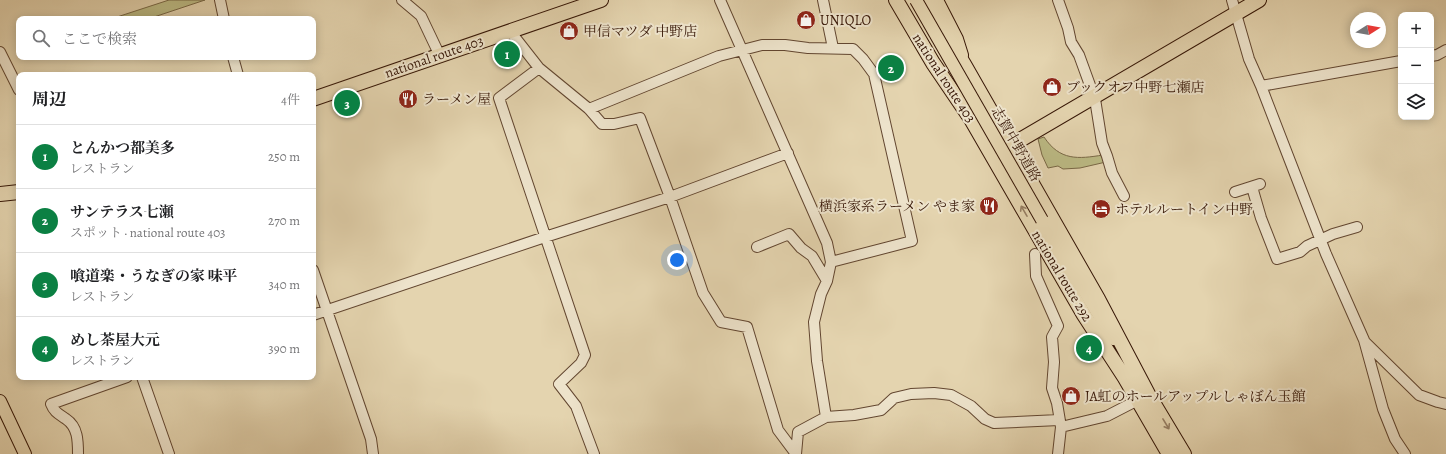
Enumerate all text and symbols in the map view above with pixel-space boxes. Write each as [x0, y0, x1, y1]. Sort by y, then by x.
shop icon: UNIQLO [795, 9, 817, 31]
place label: UNIQLO [820, 11, 872, 30]
north arrow [1350, 12, 1386, 48]
map controls [1398, 12, 1434, 120]
button: + [1398, 12, 1434, 48]
search box [16, 16, 316, 60]
shop icon: 甲信マツダ 中野店 [558, 20, 580, 42]
place label: 甲信マツダ 中野店 [583, 22, 697, 41]
icon: search [30, 27, 52, 49]
text: ここで検索 [62, 29, 137, 49]
street label: national route 403 [908, 30, 980, 127]
street label: national route 403 [382, 31, 486, 83]
pin: 1 [494, 39, 520, 69]
button: − [1398, 48, 1434, 84]
pin: 2 [878, 53, 904, 83]
shop icon: ブックオフ中野七瀬店 [1041, 76, 1063, 98]
place label: ブックオフ中野七瀬店 [1066, 78, 1205, 97]
button: layers [1398, 84, 1434, 120]
text: 周辺 [32, 88, 66, 111]
pin: 3 [334, 88, 360, 118]
restaurant icon: ラーメン屋 [397, 88, 419, 110]
place label: ラーメン屋 [422, 90, 491, 109]
text: 4件 [281, 91, 300, 108]
street label: 志賀中野道路 [987, 103, 1045, 185]
text: とんかつ都美多 [70, 138, 175, 158]
text: 1 [43, 148, 47, 165]
text: 250 m [268, 148, 300, 165]
text: レストラン [70, 160, 135, 177]
restaurant icon: 横浜家系ラーメン やま家 [978, 195, 1000, 217]
place label: 横浜家系ラーメン やま家 [819, 197, 975, 216]
hotel icon: ホテルルートイン中野 [1090, 198, 1112, 220]
place label: ホテルルートイン中野 [1115, 200, 1253, 219]
text: サンテラス七瀬 [70, 202, 174, 222]
one-way arrow [1019, 205, 1027, 217]
text: 2 [42, 212, 48, 229]
text: 270 m [268, 212, 300, 229]
text: スポット · national route 403 [70, 224, 226, 241]
street label: national route 292 [1027, 227, 1097, 325]
your location [667, 250, 687, 270]
text: 喰道楽・うなぎの家 味平 [70, 266, 238, 286]
text: 3 [42, 276, 48, 293]
text: 340 m [268, 276, 300, 293]
text: レストラン [70, 288, 135, 305]
text: めし茶屋大元 [70, 330, 160, 350]
pin: 4 [1076, 333, 1102, 363]
text: 4 [42, 340, 48, 357]
text: 390 m [268, 340, 300, 357]
text: レストラン [70, 352, 135, 369]
shop icon: JA虹のホールアップルしゃぼん玉館 [1060, 385, 1082, 407]
place label: JA虹のホールアップルしゃぼん玉館 [1085, 387, 1306, 406]
one-way arrow [1162, 418, 1170, 429]

